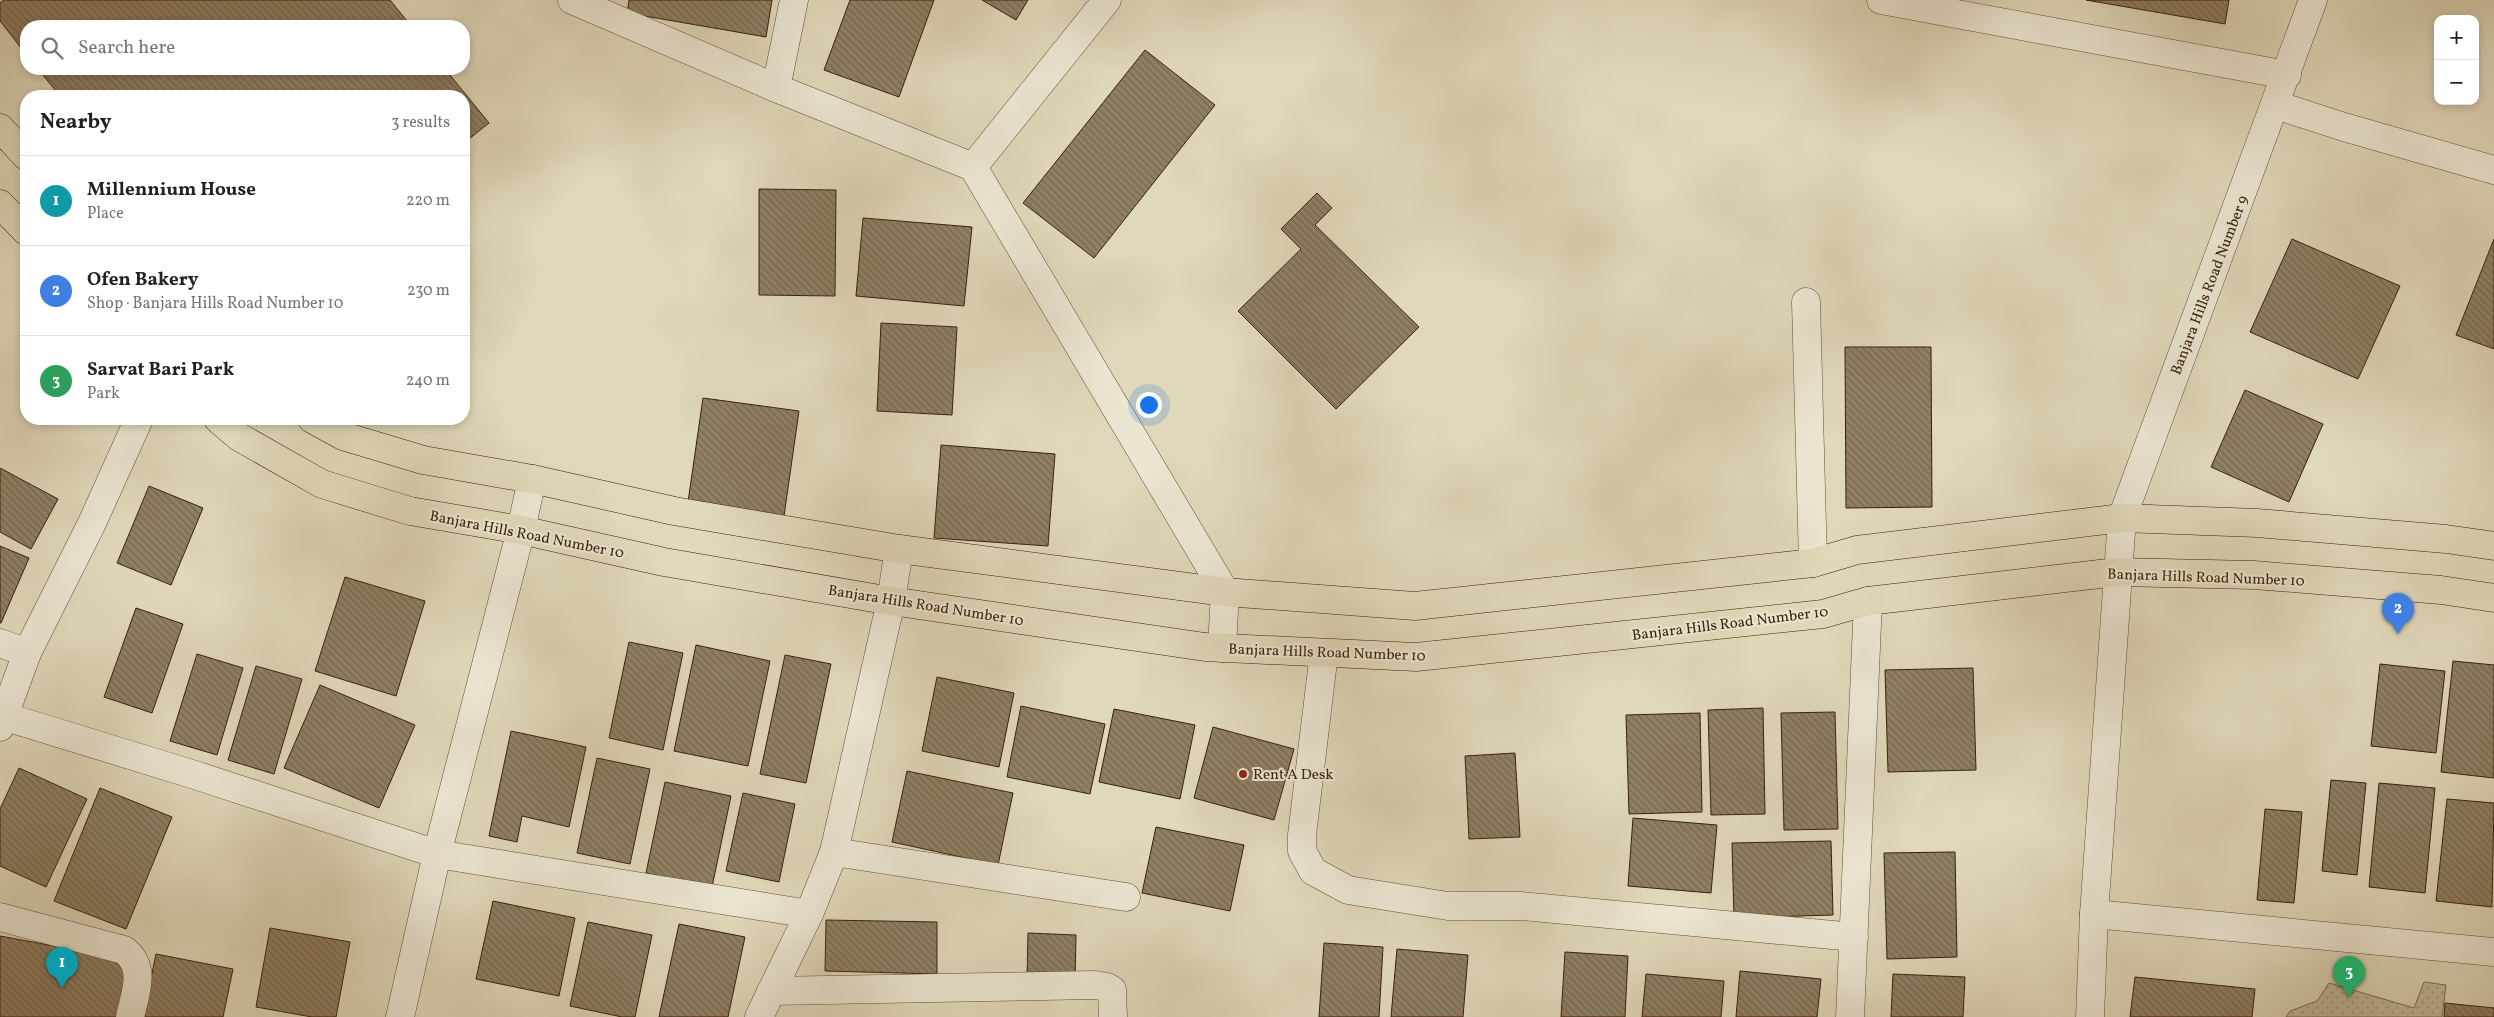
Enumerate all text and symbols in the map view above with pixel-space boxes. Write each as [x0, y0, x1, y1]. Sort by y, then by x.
map controls [2434, 15, 2479, 105]
button: + [2434, 15, 2479, 60]
search box [20, 20, 470, 75]
icon: search [38, 34, 66, 62]
text: Search here [78, 35, 175, 61]
button: − [2434, 60, 2479, 105]
text: Nearby [40, 108, 111, 137]
text: 3 results [391, 112, 450, 134]
text: Millennium House [87, 177, 256, 203]
text: 1 [53, 190, 59, 212]
text: 220 m [406, 190, 450, 212]
street label: Banjara Hills Road Number 9 [2166, 193, 2254, 378]
text: Place [87, 203, 124, 225]
text: Ofen Bakery [87, 267, 198, 293]
text: 2 [52, 280, 60, 302]
text: 230 m [407, 280, 450, 302]
text: Shop · Banjara Hills Road Number 10 [87, 293, 343, 315]
text: Sarvat Bari Park [87, 357, 234, 383]
text: 3 [52, 370, 60, 392]
text: 240 m [406, 370, 450, 392]
text: Park [87, 383, 120, 405]
your location [1136, 392, 1162, 418]
street label: Banjara Hills Road Number 10 [428, 506, 626, 565]
street label: Banjara Hills Road Number 10 [2107, 565, 2305, 592]
street label: Banjara Hills Road Number 10 [827, 581, 1025, 632]
pin: 2 [2382, 593, 2414, 634]
street label: Banjara Hills Road Number 10 [1631, 602, 1830, 647]
street label: Banjara Hills Road Number 10 [1228, 640, 1426, 667]
place label: Rent A Desk [1253, 765, 1334, 786]
marker: Rent A Desk [1237, 768, 1249, 780]
pin: 1 [46, 947, 78, 988]
pin: 3 [2333, 956, 2365, 997]

